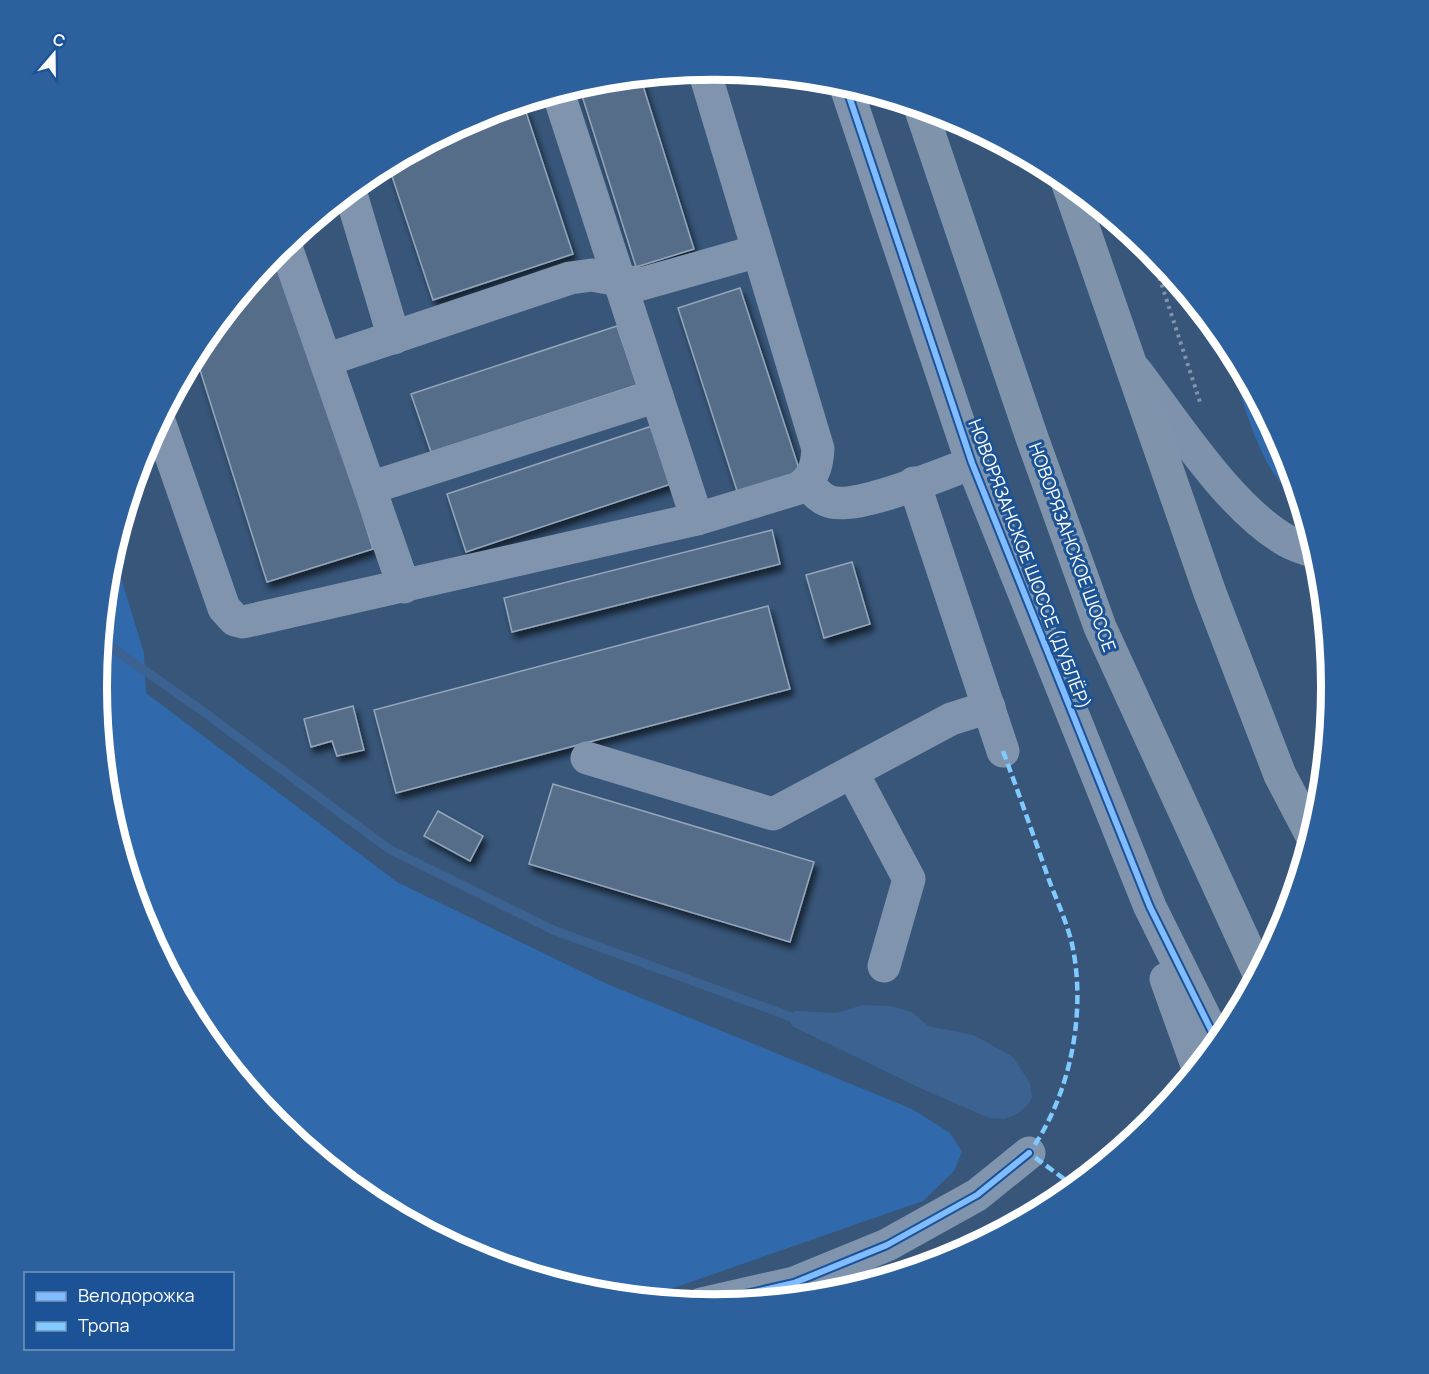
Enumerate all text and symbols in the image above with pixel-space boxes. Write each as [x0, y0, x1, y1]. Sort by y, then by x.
north arrow [24, 24, 84, 84]
text: С [50, 28, 69, 52]
street label: НОВОРЯЗАНСКОЕ ШОССЕ (ДУБЛЁР) [963, 415, 1097, 713]
street label: НОВОРЯЗАНСКОЕ ШОССЕ [1024, 439, 1122, 655]
legend [24, 1272, 234, 1350]
text: Велодорожка [78, 1283, 195, 1307]
text: Тропа [78, 1313, 129, 1337]

